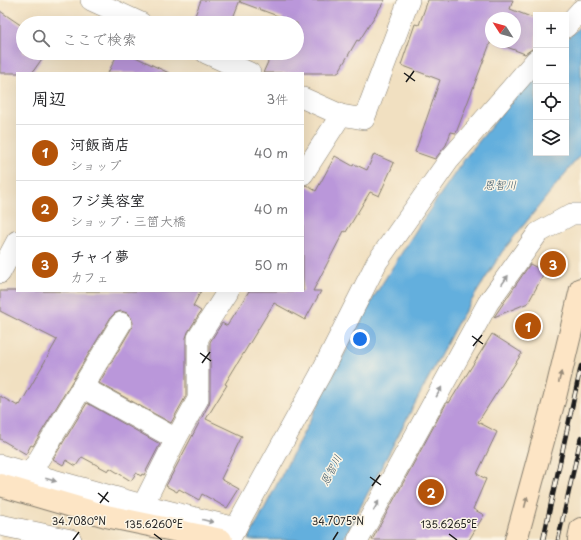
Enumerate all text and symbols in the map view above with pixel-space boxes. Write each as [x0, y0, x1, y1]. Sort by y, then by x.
north arrow [485, 12, 521, 48]
map controls [533, 12, 569, 156]
button: + [533, 12, 569, 48]
search box [16, 16, 304, 60]
icon: search [30, 27, 52, 49]
text: ここで検索 [62, 27, 137, 50]
button: − [533, 48, 569, 84]
button: locate [533, 84, 569, 120]
text: 周辺 [32, 85, 66, 111]
text: 3件 [266, 89, 288, 108]
button: layers [533, 120, 569, 156]
text: 河飯商店 [70, 132, 130, 155]
text: 1 [42, 143, 48, 162]
text: 40 m [254, 143, 288, 162]
text: ショップ [70, 155, 121, 174]
water label: 恩智川 [484, 176, 517, 193]
text: フジ美容室 [70, 188, 145, 211]
text: 2 [40, 199, 50, 218]
text: 40 m [254, 199, 288, 218]
text: ショップ · 三箇大橋 [70, 211, 186, 230]
text: チャイ夢 [70, 244, 129, 267]
pin: 3 [540, 249, 566, 279]
text: 3 [41, 255, 49, 274]
text: 50 m [254, 255, 288, 274]
text: カフェ [70, 267, 109, 286]
one-way arrow [501, 275, 509, 285]
pin: 1 [515, 311, 541, 341]
your location [350, 329, 370, 349]
one-way arrow [558, 371, 564, 383]
one-way arrow [436, 386, 443, 398]
water label: 恩智川 [315, 451, 346, 488]
one-way arrow [45, 477, 57, 483]
pin: 2 [418, 477, 444, 507]
one-way arrow [523, 496, 529, 508]
one-way arrow [373, 500, 380, 512]
text: 34.7080°N [52, 513, 106, 528]
text: 34.7075°N [312, 513, 364, 528]
text: 135.6260°E [125, 516, 183, 531]
text: 135.6265°E [421, 516, 477, 531]
one-way arrow [202, 519, 214, 525]

